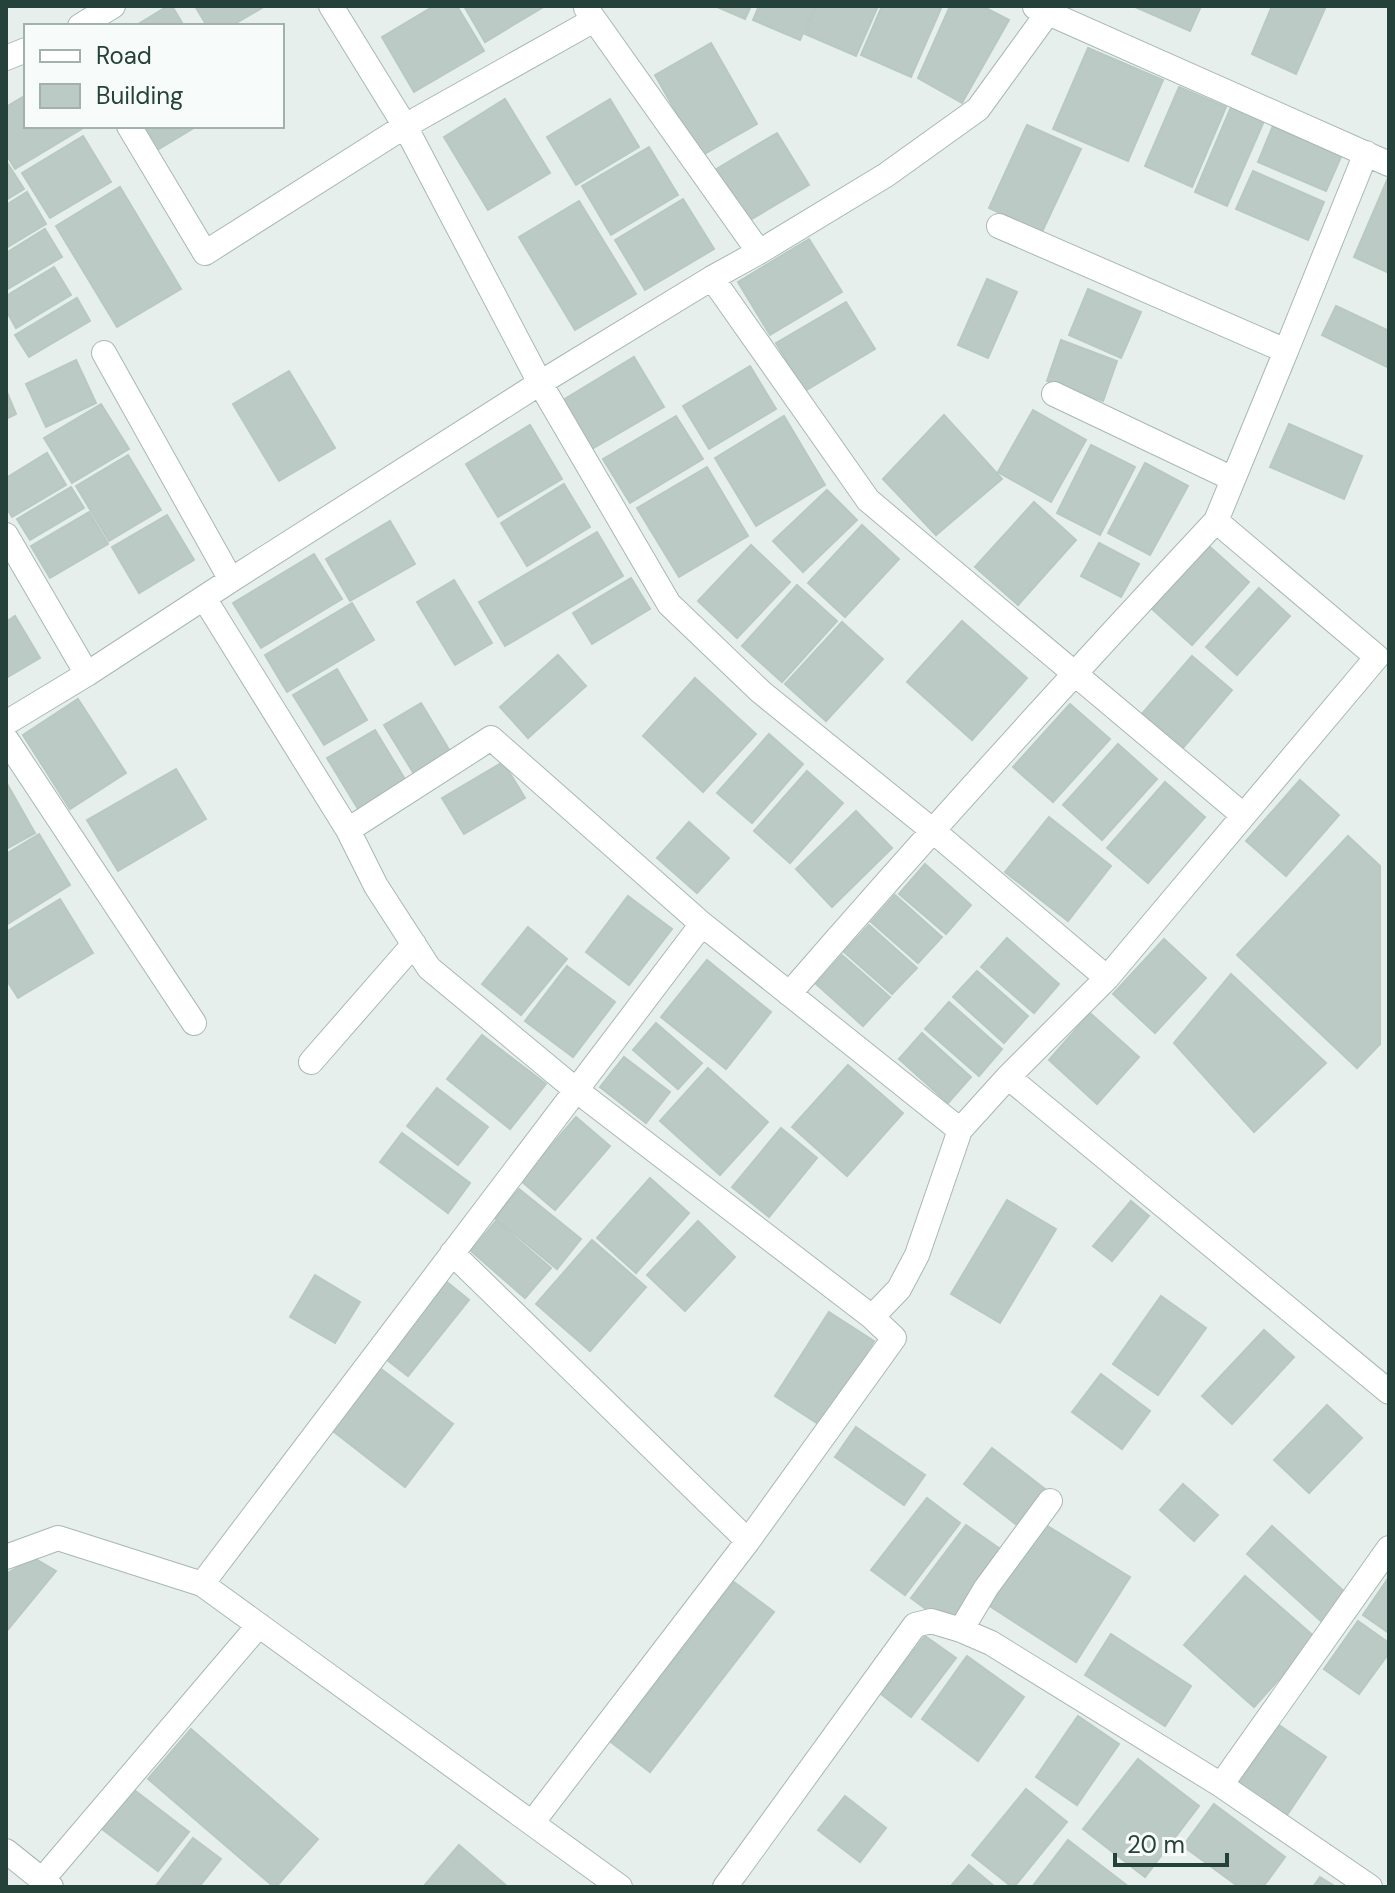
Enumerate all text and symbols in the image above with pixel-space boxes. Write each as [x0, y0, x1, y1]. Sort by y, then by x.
legend [24, 24, 284, 128]
text: Road [96, 40, 152, 71]
text: Building [96, 80, 183, 111]
scale bar [1115, 1817, 1227, 1867]
text: 20 m [1127, 1829, 1185, 1860]

